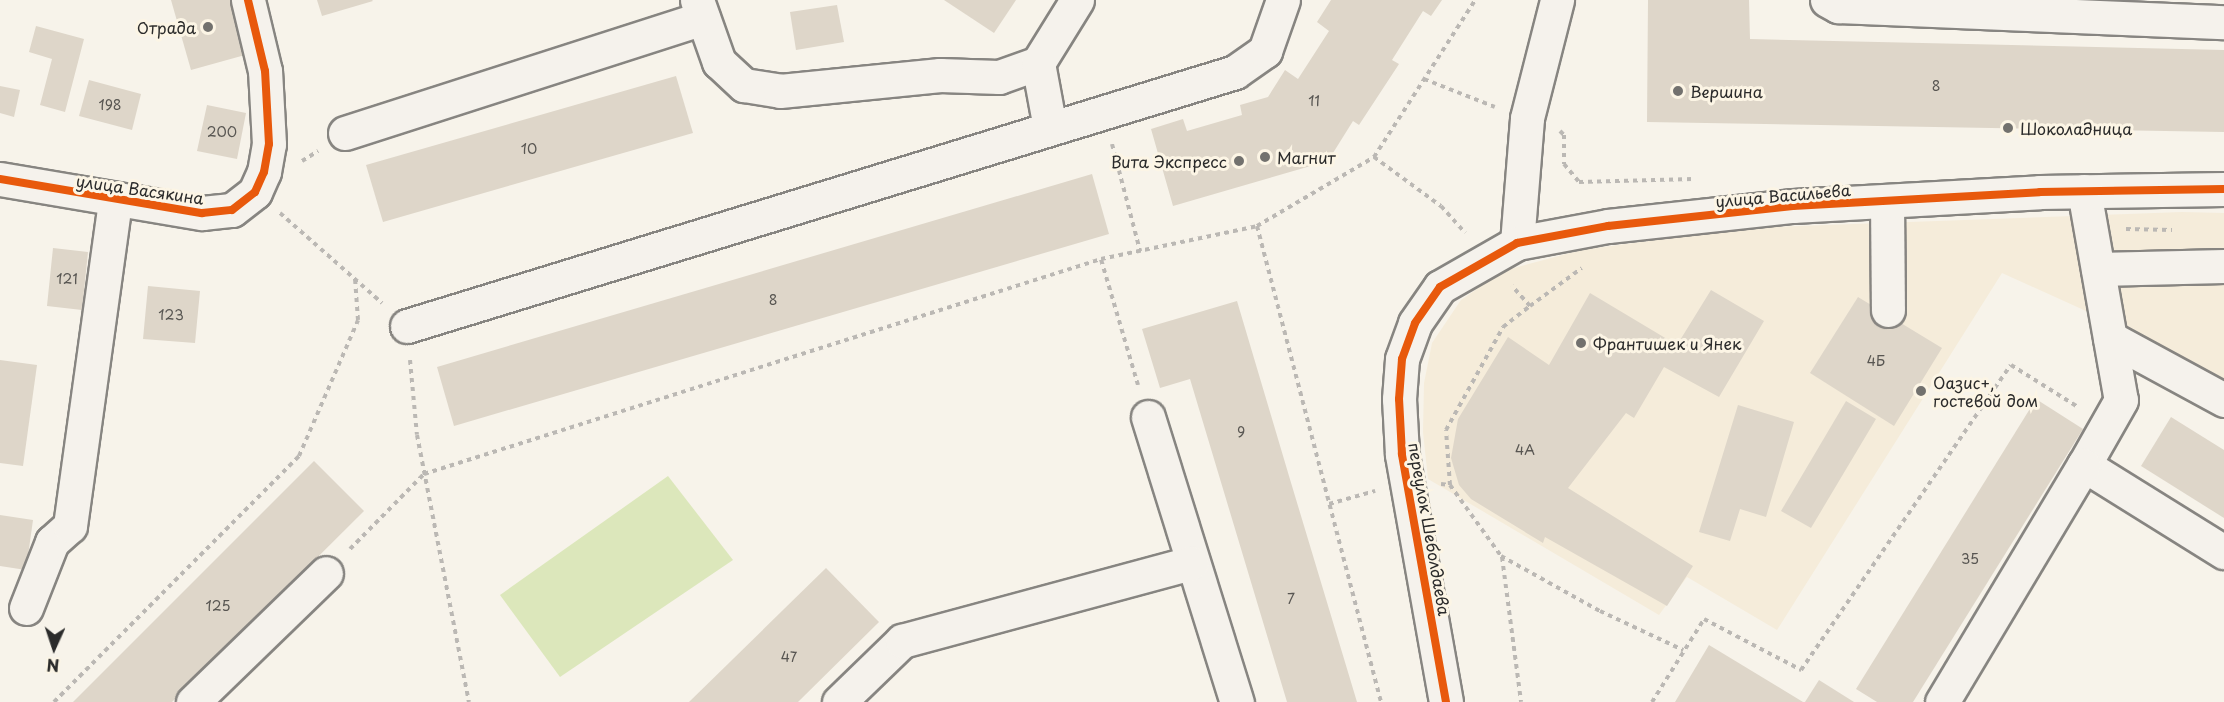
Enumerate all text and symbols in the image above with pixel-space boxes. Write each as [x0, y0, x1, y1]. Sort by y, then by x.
place label: Отрада [137, 17, 196, 37]
marker: Отрада [201, 20, 215, 34]
house number: 8 [1932, 78, 1940, 94]
place label: Вершина [1690, 81, 1763, 101]
marker: Вершина [1671, 84, 1685, 98]
house number: 11 [1308, 93, 1320, 109]
house number: 198 [98, 97, 122, 113]
place label: Шоколадница [2020, 118, 2132, 138]
marker: Шоколадница [2001, 121, 2015, 135]
house number: 200 [207, 124, 237, 140]
house number: 10 [521, 141, 537, 157]
place label: Магнит [1277, 147, 1336, 167]
marker: Магнит [1258, 150, 1272, 164]
place label: Вита Экспресс [1111, 151, 1227, 171]
marker: Вита Экспресс [1232, 154, 1246, 168]
street label: улица Васякина [75, 171, 205, 207]
street label: улица Васильева [1714, 180, 1852, 210]
house number: 121 [56, 271, 78, 287]
house number: 8 [769, 292, 777, 308]
house number: 123 [158, 307, 184, 323]
place label: Франтишек и Янек [1593, 333, 1744, 353]
marker: Франтишек и Янек [1574, 336, 1588, 350]
house number: 4Б [1867, 353, 1885, 369]
place label: Оазис+, гостевой дом [1933, 372, 2038, 410]
marker: Оазис+, гостевой дом [1914, 384, 1928, 398]
house number: 9 [1237, 424, 1245, 440]
street label: переулок Шеболдаева [1405, 440, 1455, 618]
house number: 4А [1515, 442, 1535, 458]
house number: 35 [1961, 551, 1979, 567]
house number: 7 [1287, 591, 1295, 607]
house number: 125 [206, 598, 230, 614]
north arrow [24, 618, 84, 678]
house number: 47 [781, 649, 797, 665]
text: N [46, 654, 60, 678]

